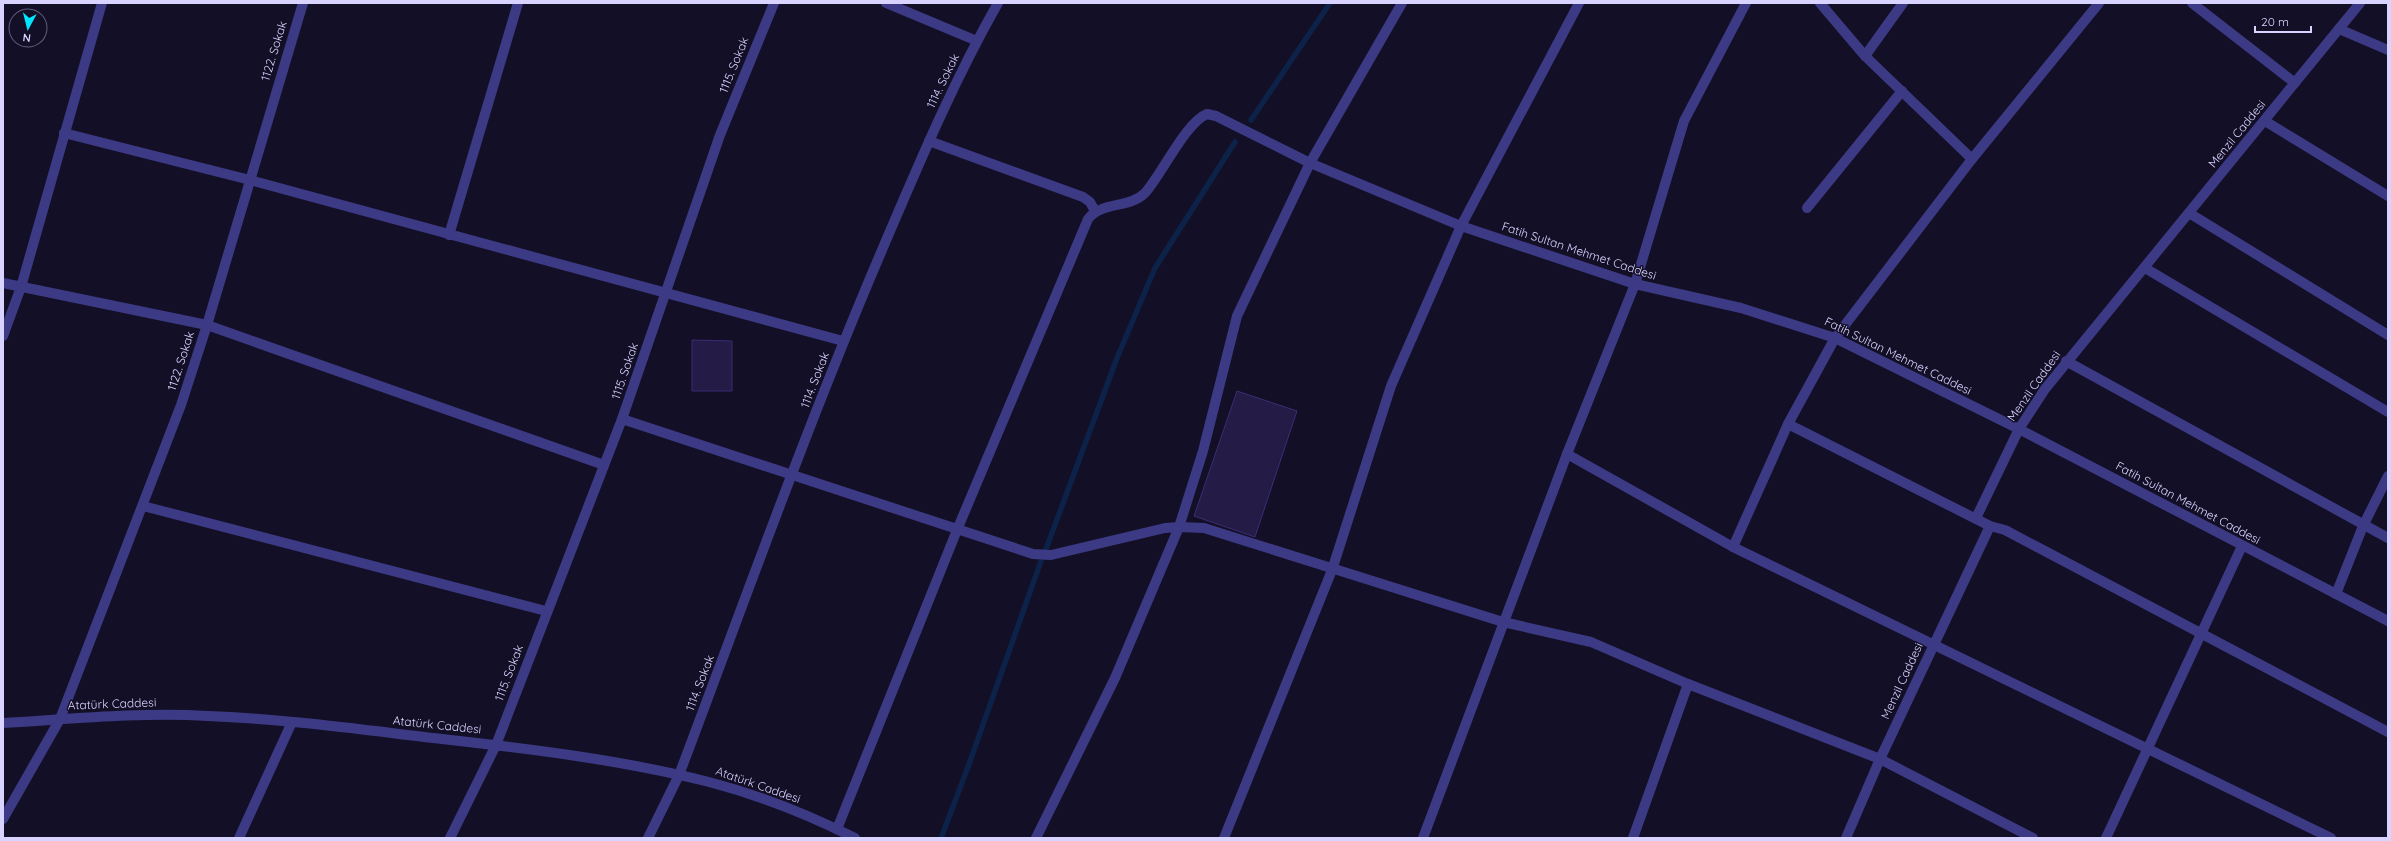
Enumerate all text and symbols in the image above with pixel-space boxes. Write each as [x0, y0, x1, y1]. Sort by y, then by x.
north arrow [8, 8, 48, 48]
scale bar [2255, 8, 2311, 34]
text: 20 m [2261, 14, 2289, 29]
street label: 1122. Sokak [257, 19, 290, 83]
text: N [22, 30, 32, 45]
street label: 1115. Sokak [716, 35, 752, 95]
street label: 1114. Sokak [923, 51, 962, 111]
street label: Menzil Caddesi [2205, 97, 2268, 171]
street label: Fatih Sultan Mehmet Caddesi [1500, 218, 1658, 283]
street label: Fatih Sultan Mehmet Caddesi [1822, 313, 1974, 398]
street label: 1122. Sokak [164, 329, 197, 392]
street label: 1115. Sokak [608, 340, 641, 401]
street label: Menzil Caddesi [2004, 348, 2063, 424]
street label: 1114. Sokak [797, 350, 832, 410]
street label: Fatih Sultan Mehmet Caddesi [2113, 458, 2263, 547]
street label: Menzil Caddesi [1877, 640, 1926, 721]
street label: 1115. Sokak [491, 643, 526, 703]
street label: 1114. Sokak [682, 653, 717, 713]
street label: Atatürk Caddesi [67, 694, 157, 713]
street label: Atatürk Caddesi [392, 712, 482, 737]
street label: Atatürk Caddesi [714, 763, 803, 806]

